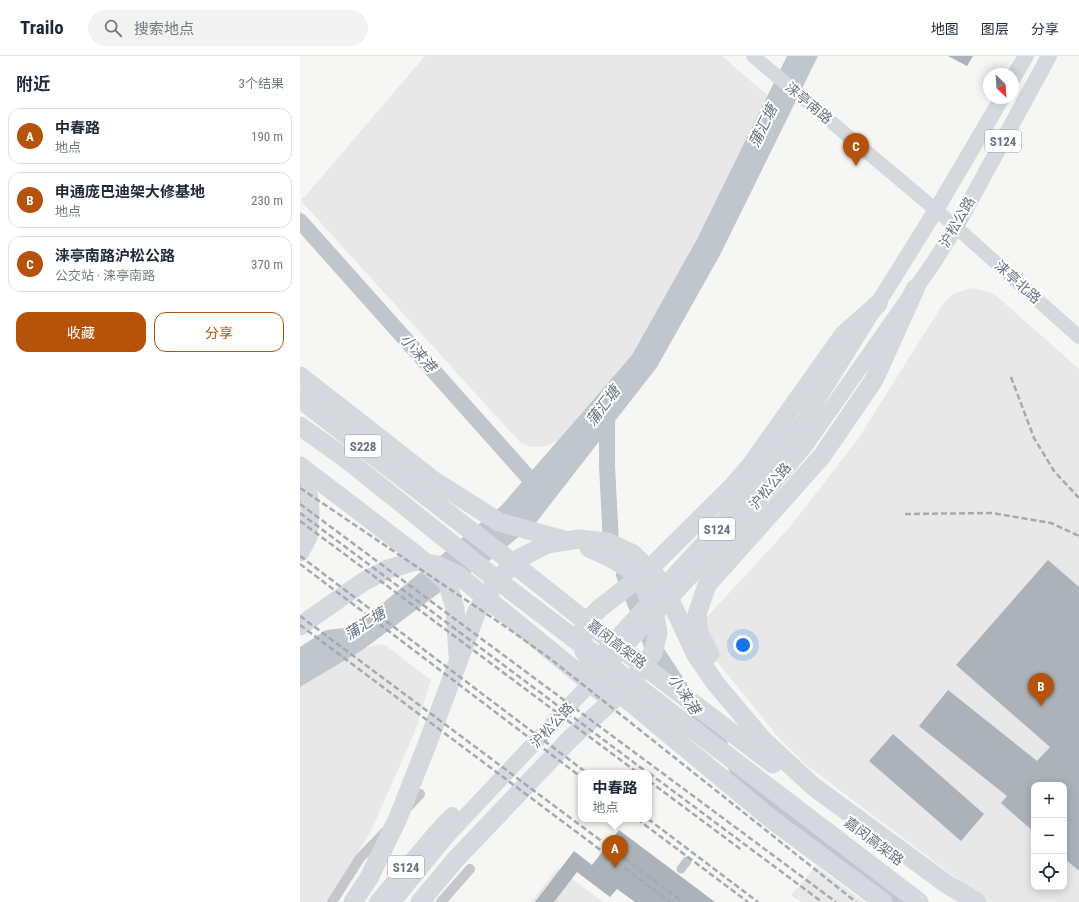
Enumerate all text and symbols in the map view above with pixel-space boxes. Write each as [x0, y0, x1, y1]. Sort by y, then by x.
search box [88, 10, 368, 46]
text: Trailo [20, 16, 64, 39]
icon: search [102, 17, 124, 39]
text: 搜索地点 [134, 20, 194, 38]
text: 地图 [931, 21, 959, 37]
text: 图层 [981, 21, 1009, 37]
text: 分享 [1031, 21, 1059, 37]
north arrow [983, 68, 1019, 104]
text: 附近 [16, 74, 50, 94]
text: 3个结果 [239, 76, 284, 91]
street label: 涞亭南路 [782, 79, 836, 127]
water label: 蒲汇塘 [745, 99, 782, 150]
text: 中春路 [55, 119, 100, 137]
text: A [26, 129, 34, 144]
text: 190 m [251, 129, 283, 144]
road number: S124 [985, 130, 1021, 152]
pin: C [843, 133, 869, 166]
text: 地点 [55, 140, 81, 155]
text: 申通庞巴迪架大修基地 [55, 183, 205, 201]
text: B [26, 193, 34, 208]
text: 230 m [251, 193, 283, 208]
street label: 沪松公路 [936, 194, 978, 250]
text: 地点 [55, 204, 81, 219]
text: 涞亭南路沪松公路 [55, 247, 175, 265]
text: C [26, 257, 34, 272]
text: 370 m [251, 257, 283, 272]
street label: 涞亭北路 [992, 257, 1044, 307]
text: 公交站 · 涞亭南路 [55, 268, 155, 283]
button: 收藏 [16, 312, 146, 352]
button: 分享 [154, 312, 284, 352]
water label: 小涞港 [396, 330, 441, 377]
water label: 蒲汇塘 [582, 380, 626, 429]
road number: S228 [345, 435, 381, 457]
street label: 沪松公路 [746, 459, 794, 513]
road number: S124 [699, 518, 735, 540]
water label: 蒲汇塘 [341, 603, 391, 644]
street label: 嘉闵高架路 [584, 616, 650, 672]
your location [733, 635, 753, 655]
water label: 小涞港 [664, 670, 705, 719]
pin: B [1028, 673, 1054, 706]
street label: 沪松公路 [527, 699, 577, 751]
popup [578, 770, 652, 822]
text: 中春路 [592, 779, 638, 797]
map controls [1031, 782, 1067, 890]
button: + [1031, 782, 1067, 818]
text: 地点 [592, 800, 619, 815]
street label: 嘉闵高架路 [841, 814, 907, 868]
button: − [1031, 818, 1067, 854]
pin: A [602, 835, 628, 868]
button: locate [1031, 854, 1067, 890]
road number: S124 [388, 856, 424, 878]

